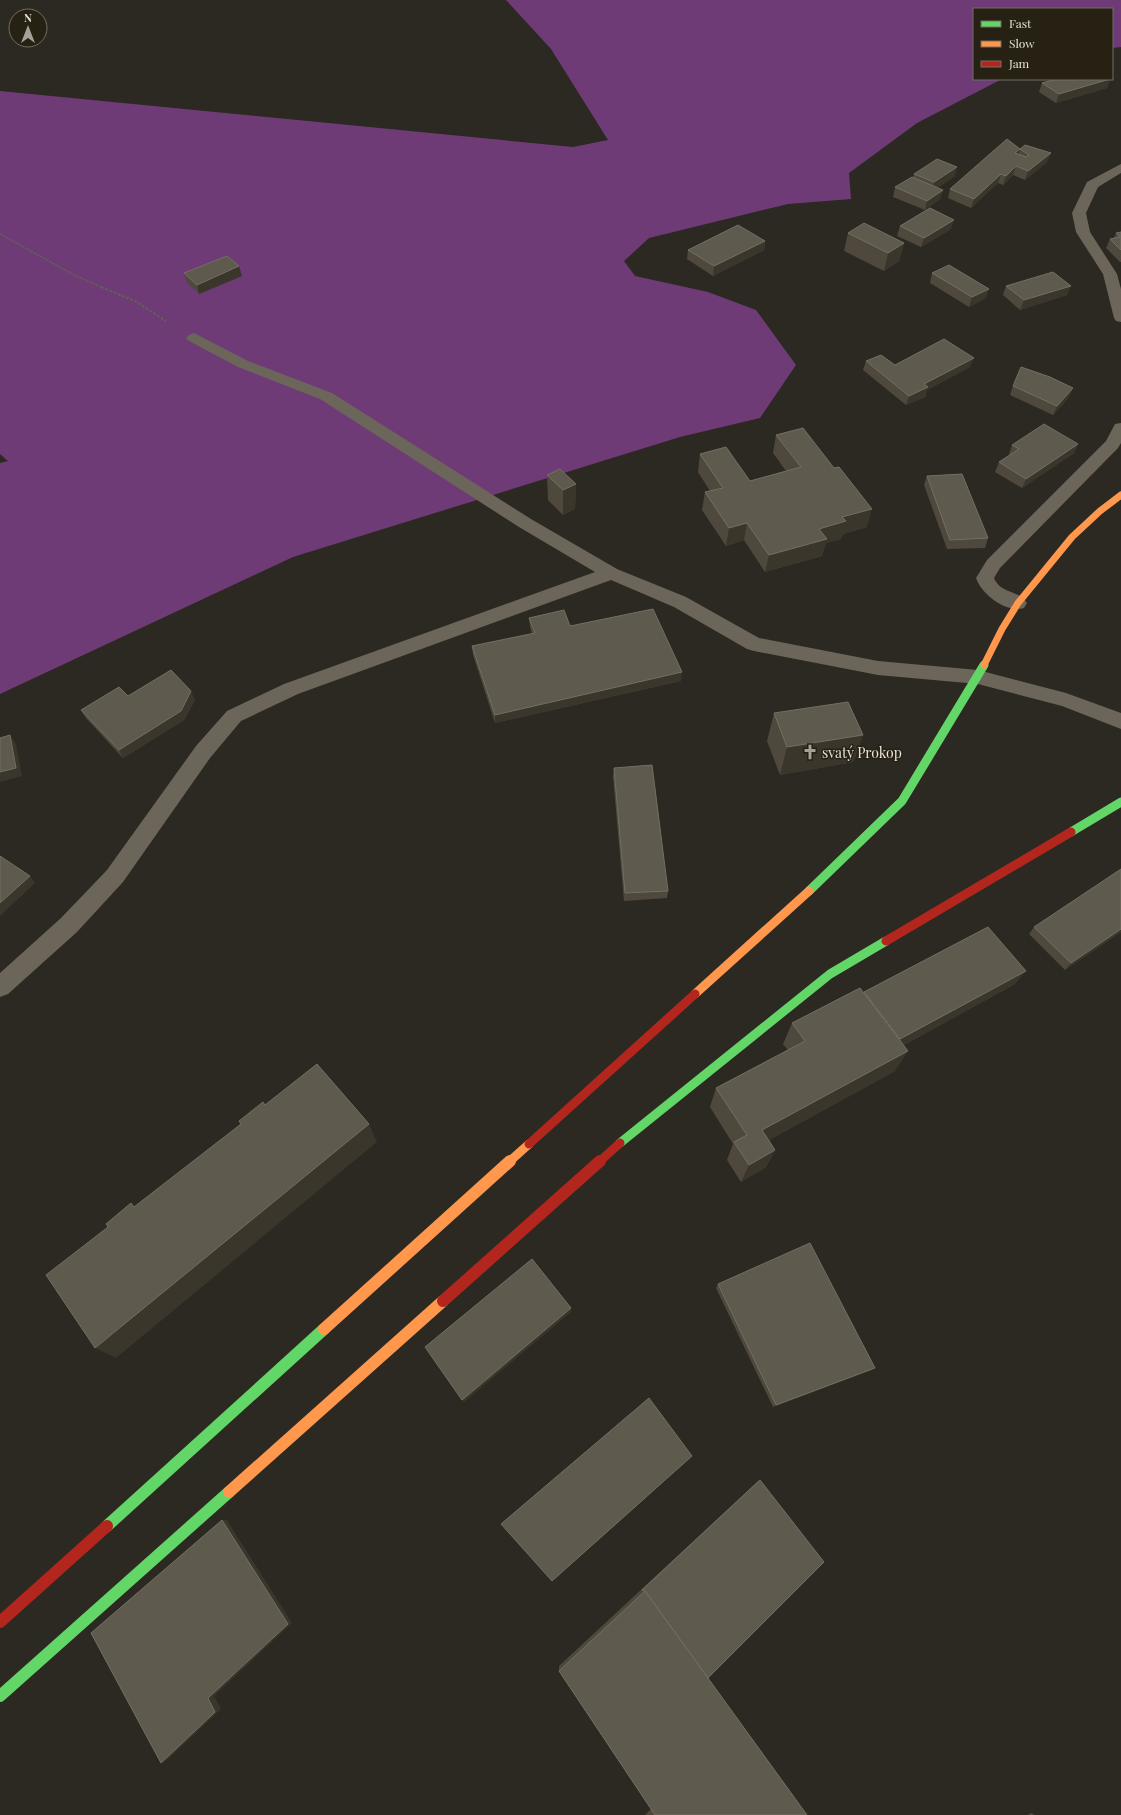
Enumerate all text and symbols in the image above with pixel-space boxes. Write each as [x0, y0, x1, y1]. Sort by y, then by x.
north arrow [8, 8, 48, 48]
legend [973, 8, 1113, 80]
text: N [24, 10, 32, 25]
text: Fast [1009, 15, 1032, 31]
text: Slow [1009, 35, 1035, 51]
text: Jam [1008, 55, 1030, 71]
church icon: svatý Prokop [801, 743, 819, 761]
place label: svatý Prokop [822, 743, 902, 762]

